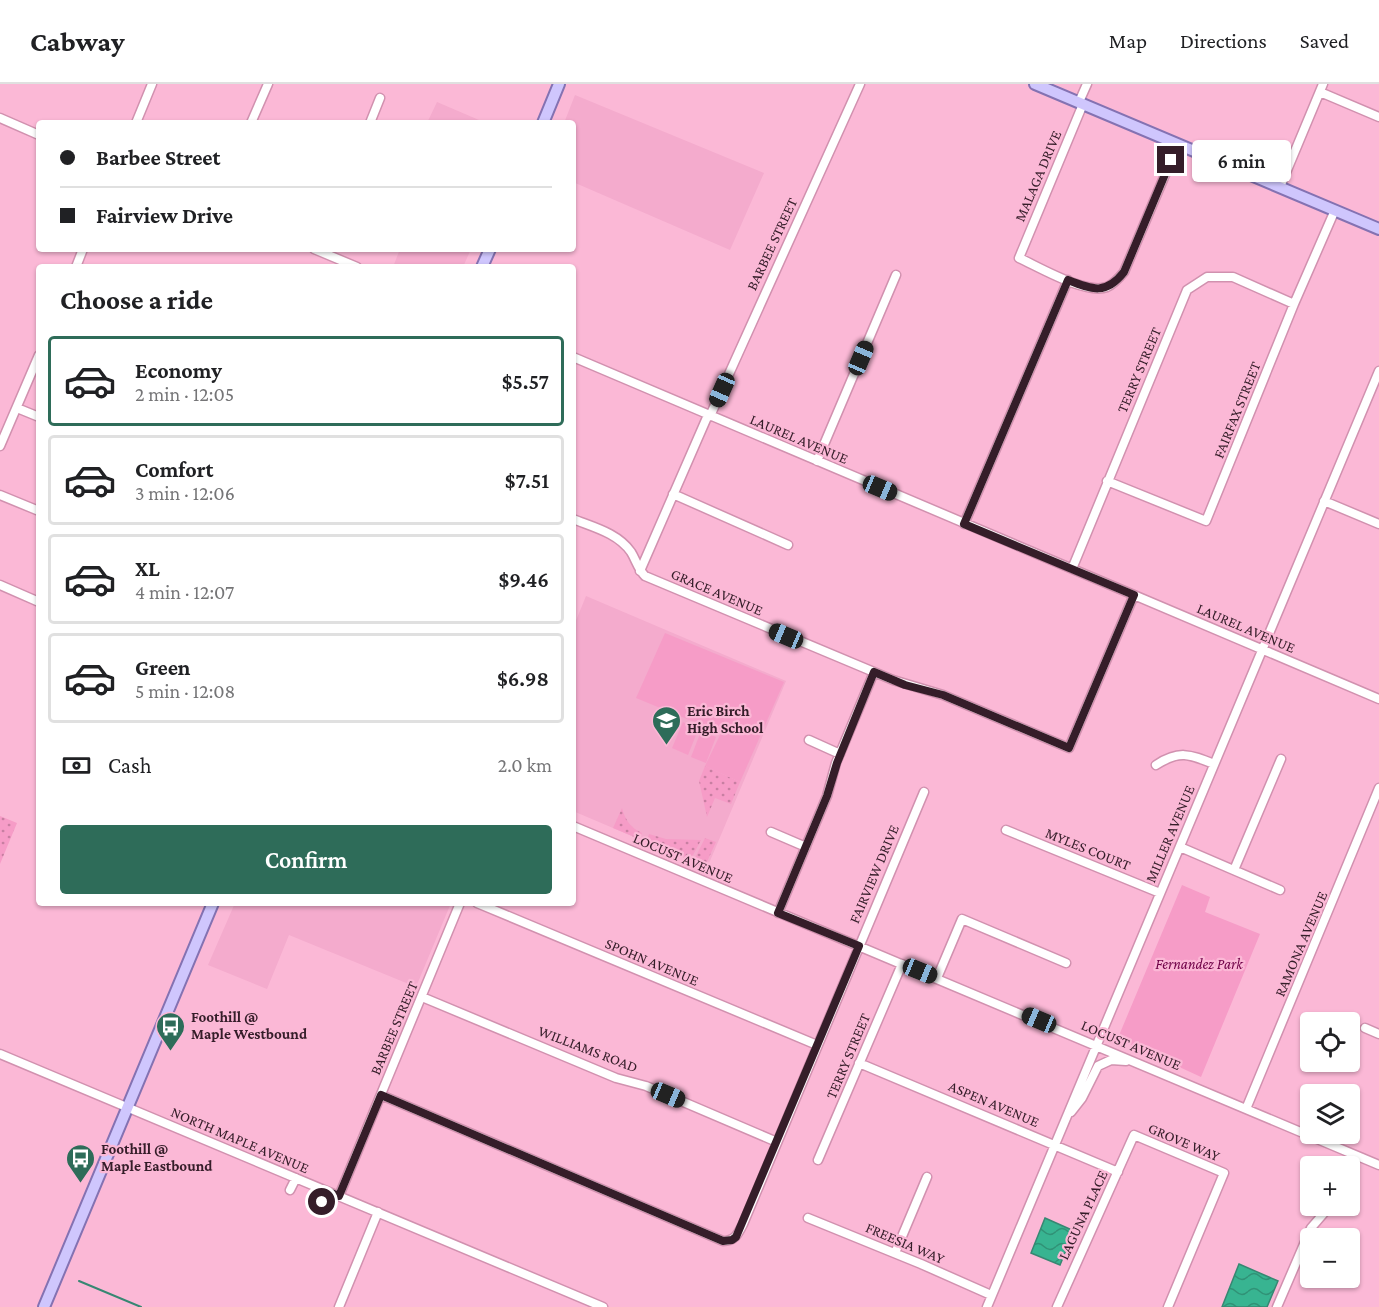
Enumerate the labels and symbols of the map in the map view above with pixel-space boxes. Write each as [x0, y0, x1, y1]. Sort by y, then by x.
street label: MALAGA DRIVE [1012, 128, 1064, 224]
callout: 6 min [1192, 139, 1291, 181]
route end [1157, 146, 1184, 173]
street label: BARBEE STREET [744, 195, 800, 293]
street label: TERRY STREET [1114, 325, 1164, 415]
car [846, 338, 876, 378]
street label: FAIRFAX STREET [1210, 359, 1264, 461]
car [706, 370, 738, 410]
street label: LAUREL AVENUE [748, 411, 850, 467]
car [860, 473, 900, 503]
street label: GRACE AVENUE [669, 565, 765, 619]
street label: LAUREL AVENUE [1195, 600, 1297, 656]
car [766, 621, 806, 651]
place label: Eric Birch High School [687, 703, 764, 736]
school or university icon: Eric Birch High School [650, 704, 682, 746]
street label: MILLER AVENUE [1142, 783, 1198, 885]
street label: FAIRVIEW DRIVE [846, 822, 902, 926]
street label: MYLES COURT [1043, 825, 1133, 873]
street label: LOCUST AVENUE [631, 830, 735, 886]
street label: RAMONA AVENUE [1272, 889, 1330, 999]
street label: SPOHN AVENUE [603, 935, 701, 989]
car [900, 956, 940, 986]
park label: Fernandez Park [1155, 956, 1244, 972]
street label: BARBEE STREET [367, 979, 421, 1077]
car [1019, 1005, 1059, 1035]
place label: Foothill @ Maple Westbound [191, 1009, 308, 1042]
bus stop icon: Foothill @ Maple Westbound [154, 1010, 186, 1052]
street label: TERRY STREET [823, 1011, 873, 1101]
street label: LOCUST AVENUE [1079, 1017, 1183, 1073]
street label: WILLIAMS ROAD [536, 1023, 640, 1075]
street label: ASPEN AVENUE [946, 1078, 1042, 1130]
car [648, 1080, 688, 1110]
street label: NORTH MAPLE AVENUE [169, 1104, 311, 1176]
street label: GROVE WAY [1146, 1120, 1222, 1164]
place label: Foothill @ Maple Eastbound [101, 1141, 213, 1174]
bus stop icon: Foothill @ Maple Eastbound [64, 1142, 96, 1184]
street label: LAGUNA PLACE [1055, 1168, 1111, 1262]
route start [308, 1188, 335, 1215]
street label: FREESIA WAY [863, 1219, 947, 1267]

